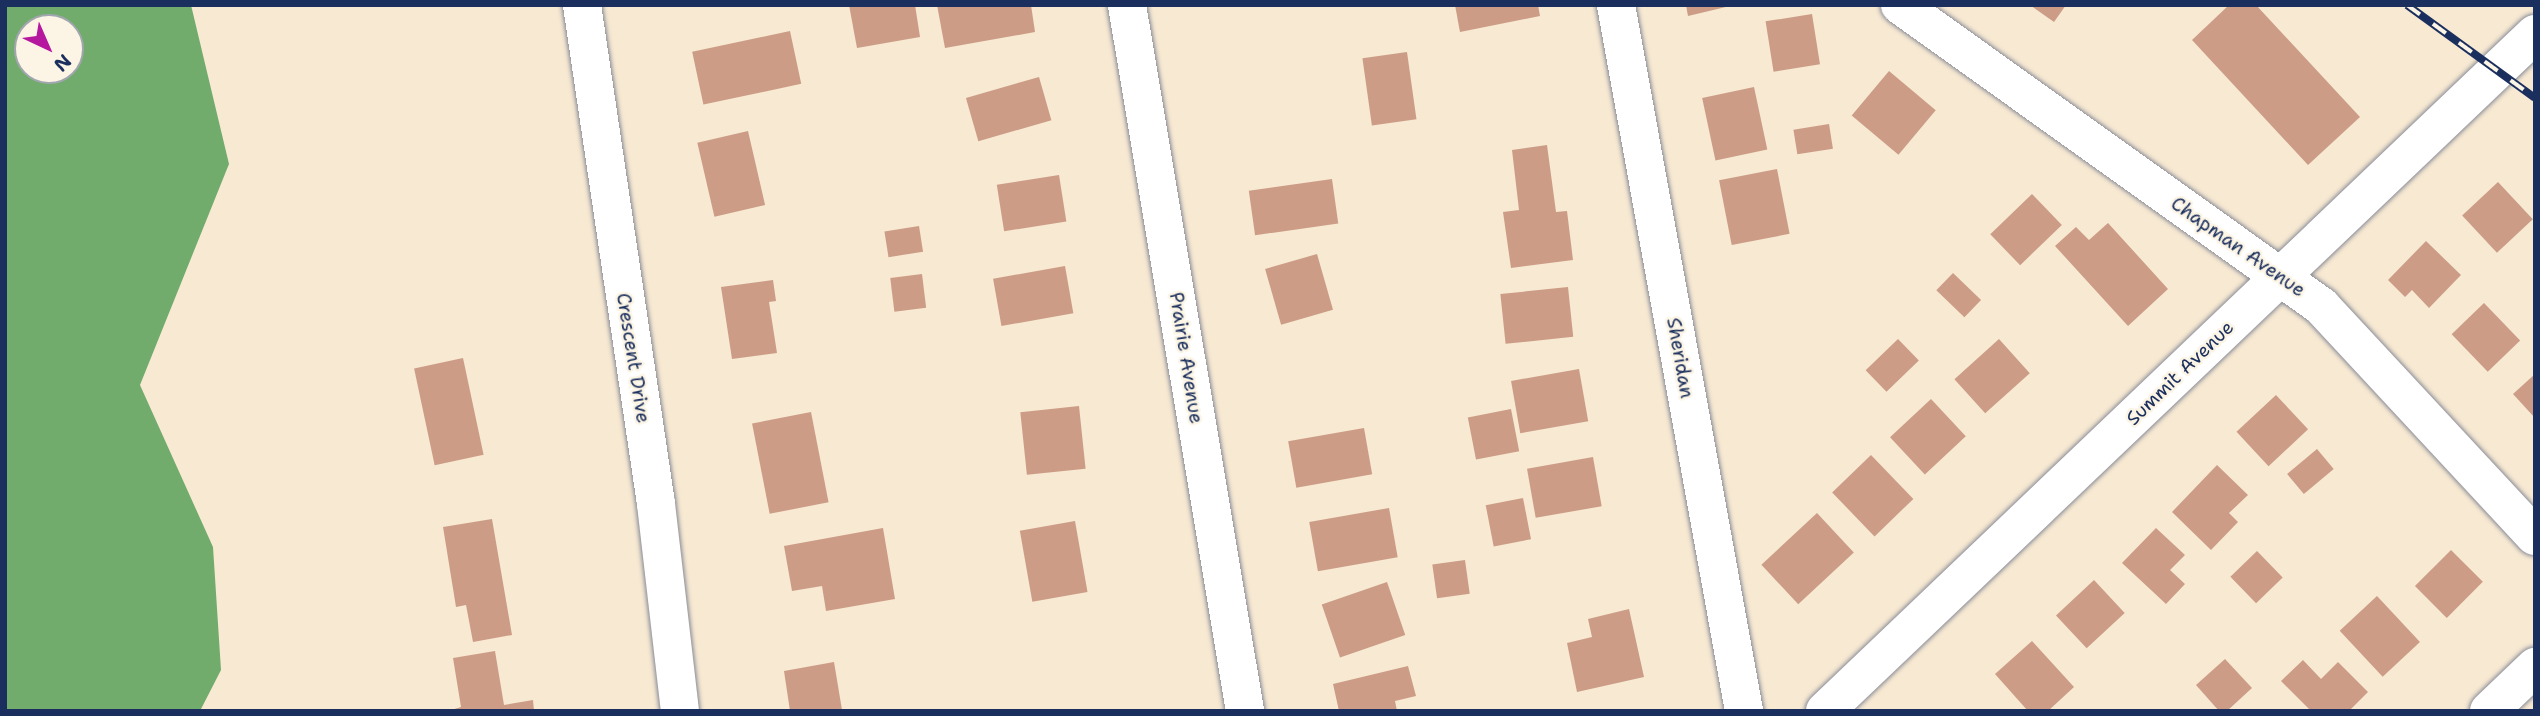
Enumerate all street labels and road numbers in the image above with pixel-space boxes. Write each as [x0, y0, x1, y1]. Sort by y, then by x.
street label: Chapman Avenue [2166, 192, 2310, 302]
street label: Crescent Drive [611, 291, 655, 425]
street label: Prairie Avenue [1164, 291, 1208, 425]
street label: Sheridan [1662, 316, 1698, 400]
street label: Summit Avenue [2122, 316, 2238, 430]

